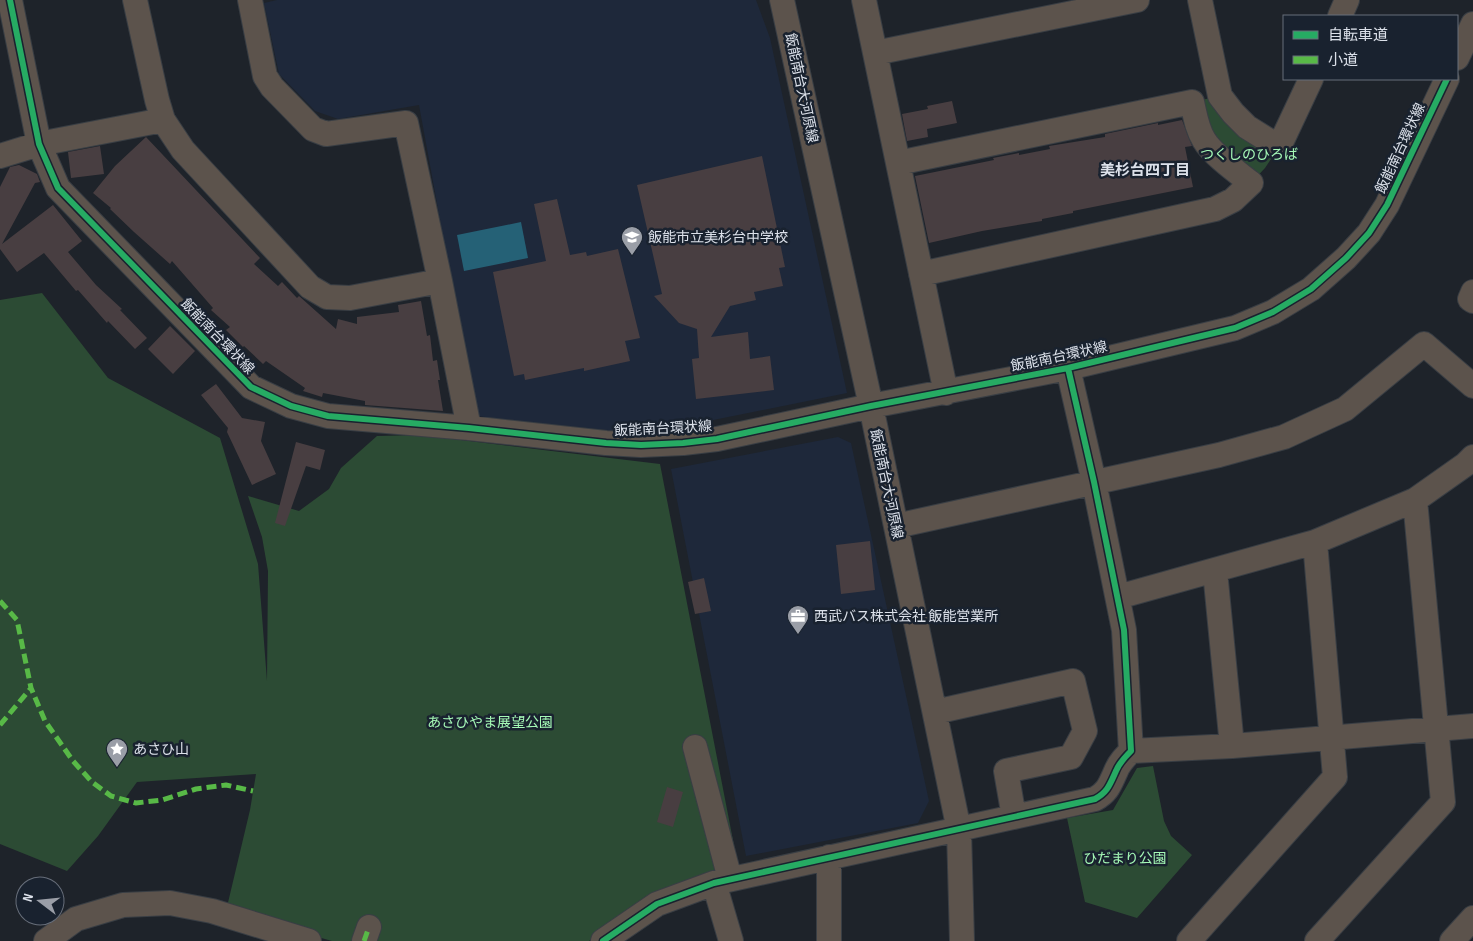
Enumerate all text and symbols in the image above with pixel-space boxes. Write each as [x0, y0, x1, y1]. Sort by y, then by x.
legend [1283, 15, 1458, 80]
text: 自転車道 [1328, 26, 1388, 45]
street label: 飯能南台大河原線 [782, 32, 821, 145]
text: 小道 [1328, 51, 1358, 70]
street label: 飯能南台環状線 [1372, 100, 1429, 196]
park label: つくしのひろば [1200, 146, 1298, 163]
district label: 美杉台四丁目 [1100, 161, 1190, 180]
school or university icon: 飯能市立美杉台中学校 [620, 225, 644, 256]
place label: 飯能市立美杉台中学校 [648, 229, 788, 246]
street label: 飯能南台環状線 [177, 295, 258, 377]
street label: 飯能南台環状線 [1009, 338, 1109, 375]
street label: 飯能南台環状線 [614, 417, 712, 440]
street label: 飯能南台大河原線 [867, 428, 906, 541]
office icon: 西武バス株式会社 飯能営業所 [786, 604, 810, 635]
place label: 西武バス株式会社 飯能営業所 [814, 608, 998, 625]
park label: あさひやま展望公園 [427, 714, 553, 731]
place icon: あさひ山 [105, 737, 129, 768]
place label: あさひ山 [133, 741, 189, 758]
park label: ひだまり公園 [1083, 850, 1167, 867]
north arrow [15, 876, 65, 926]
text: N [19, 892, 37, 903]

